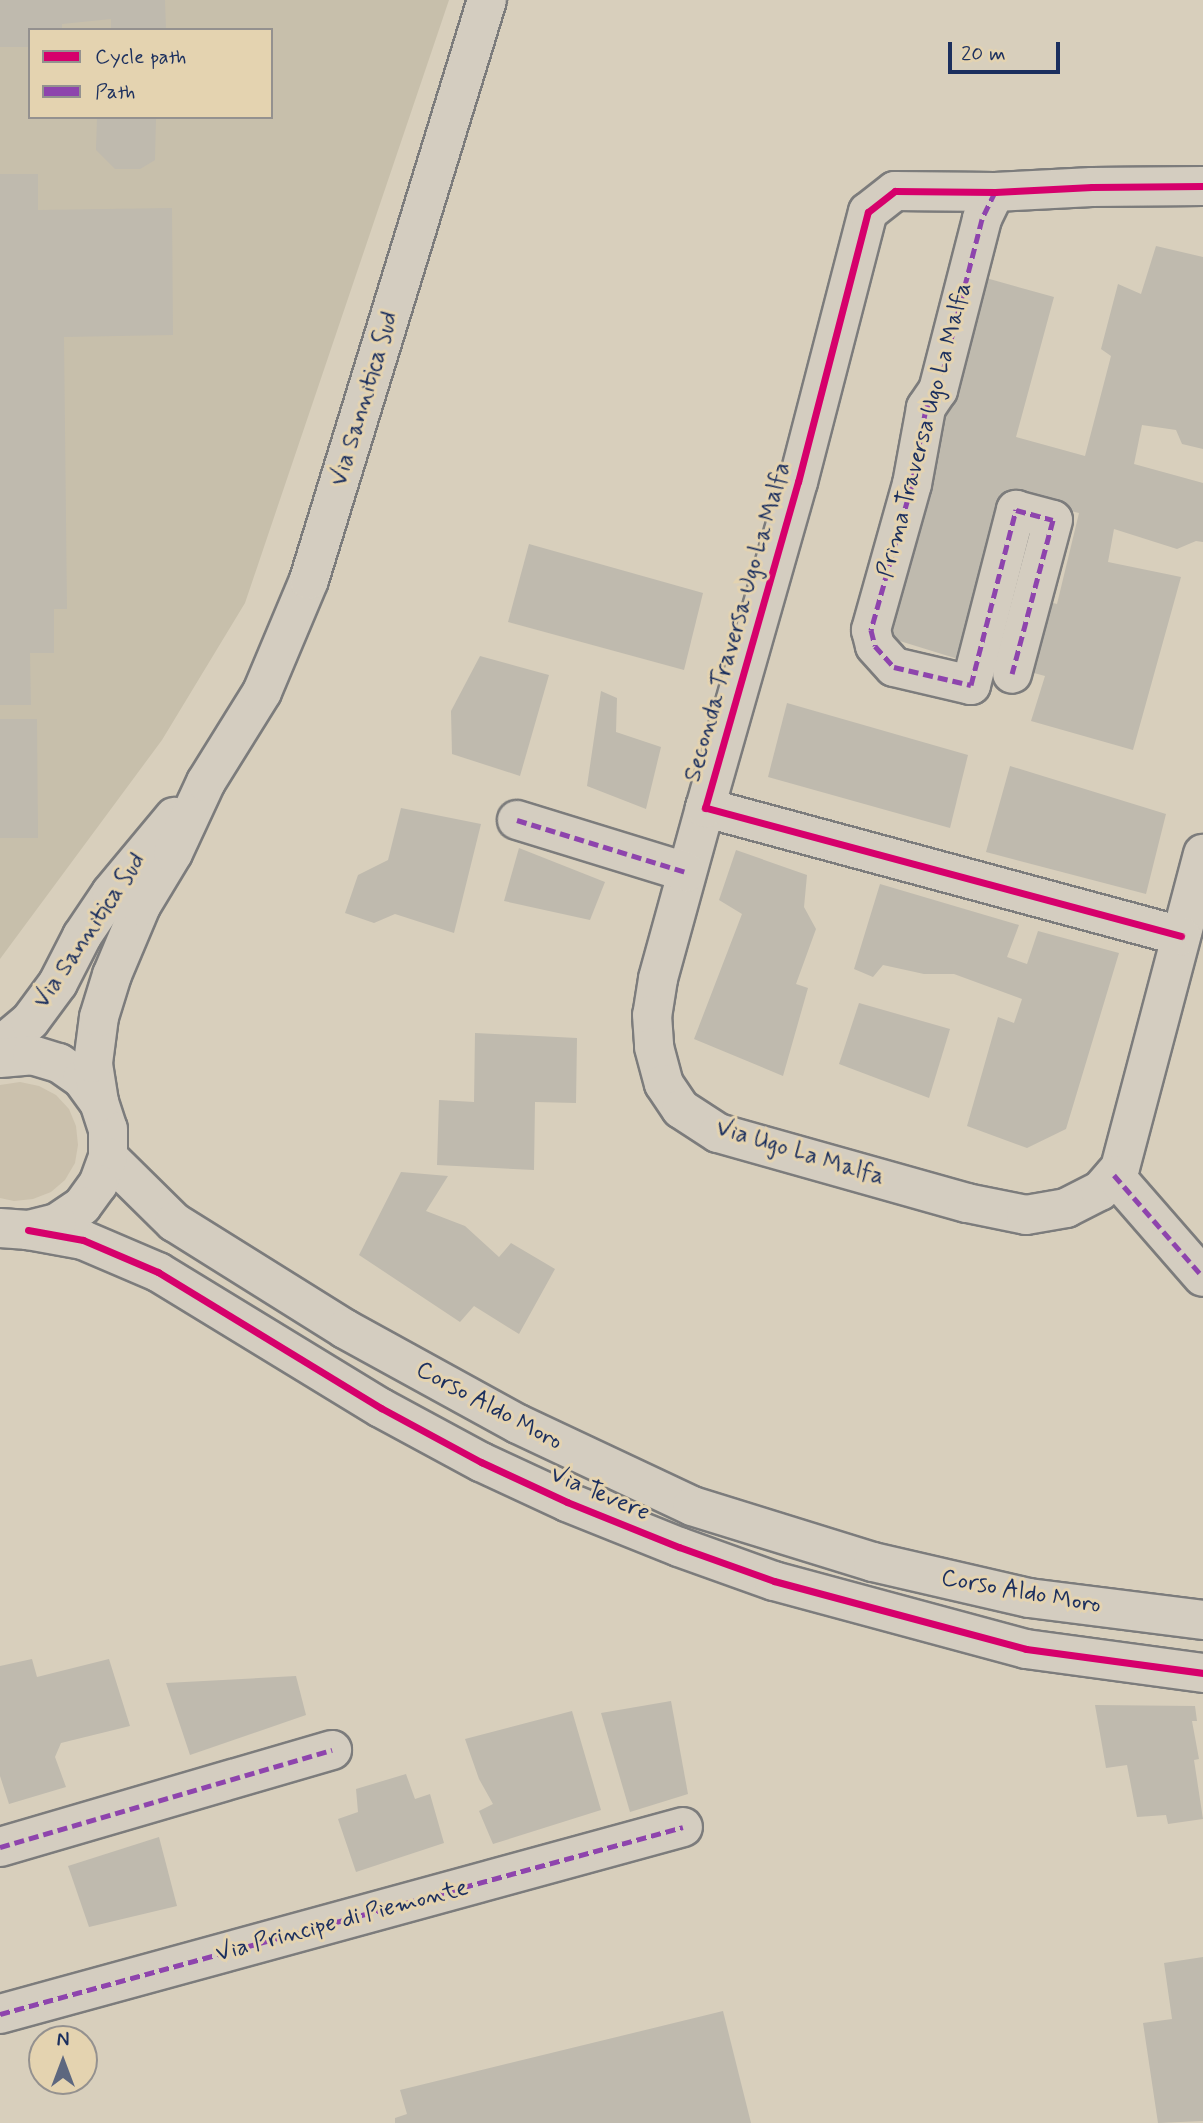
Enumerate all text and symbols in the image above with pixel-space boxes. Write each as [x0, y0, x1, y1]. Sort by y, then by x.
legend [28, 28, 273, 119]
scale bar [951, 28, 1063, 72]
text: 20 m [961, 40, 1006, 68]
text: Cycle path [95, 43, 186, 71]
text: Path [95, 78, 135, 106]
street label: Prima Traversa Ugo La Malfa [872, 279, 978, 581]
street label: Via Sannitica Sud [325, 308, 405, 490]
street label: Seconda Traversa Ugo La Malfa [679, 460, 797, 784]
street label: Via Sannitica Sud [27, 847, 153, 1015]
street label: Via Ugo La Malfa [712, 1114, 888, 1192]
street label: Corso Aldo Moro [410, 1355, 568, 1457]
street label: Via Tevere [546, 1460, 654, 1528]
street label: Corso Aldo Moro [938, 1564, 1104, 1620]
street label: Via Principe di Piemonte [213, 1874, 471, 1968]
north arrow [28, 2025, 98, 2095]
text: N [57, 2028, 69, 2053]

